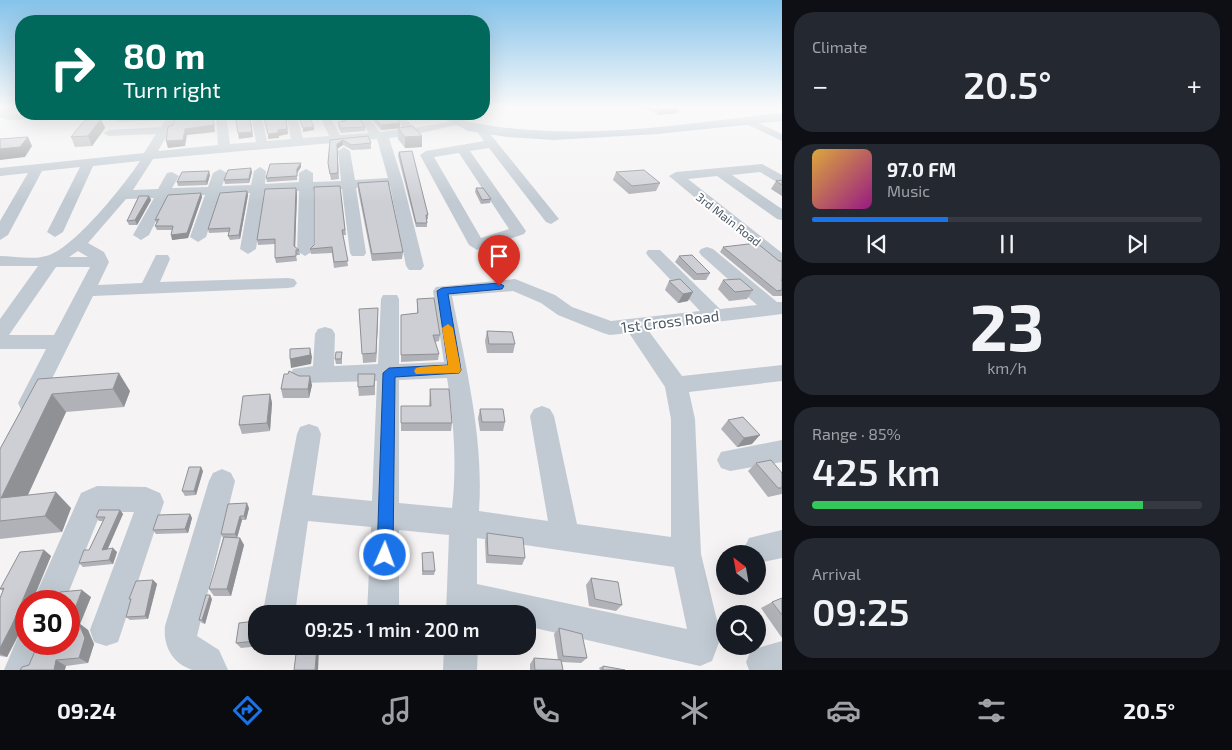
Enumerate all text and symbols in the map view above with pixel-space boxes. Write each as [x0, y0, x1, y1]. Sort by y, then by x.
text: 80 m [123, 34, 205, 76]
icon: right [40, 35, 105, 100]
text: Climate [812, 37, 867, 56]
text: 20.5° [963, 61, 1052, 107]
text: − [812, 68, 828, 102]
text: + [1187, 68, 1202, 102]
text: Turn right [123, 76, 221, 102]
text: 97.0 FM [887, 158, 956, 181]
text: Music [887, 181, 930, 200]
street label: 3rd Main Road [694, 189, 764, 249]
icon: previous [863, 230, 891, 258]
icon: pause [993, 230, 1021, 258]
icon: next [1123, 230, 1151, 258]
pin [478, 235, 520, 286]
icon: arrive [485, 242, 513, 270]
text: 23 [970, 286, 1044, 364]
street label: 1st Cross Road [620, 306, 720, 336]
text: km/h [987, 358, 1027, 377]
text: Range · 85% [812, 424, 901, 443]
text: 425 km [812, 448, 941, 494]
position arrow [358, 528, 410, 580]
north arrow [716, 545, 766, 595]
map controls [716, 545, 766, 655]
text: Arrival [812, 564, 861, 583]
text: 09:25 [812, 588, 910, 634]
speed limit sign: 30 [15, 590, 80, 655]
button: search [716, 605, 766, 655]
text: 09:25 · 1 min · 200 m [304, 618, 480, 641]
icon: directions [230, 693, 265, 728]
icon: music [379, 693, 414, 728]
icon: phone [528, 693, 563, 728]
icon: climate [677, 693, 712, 728]
icon: car [826, 693, 861, 728]
icon: filters [974, 693, 1009, 728]
text: 09:24 [57, 697, 116, 723]
text: 20.5° [1123, 697, 1175, 723]

